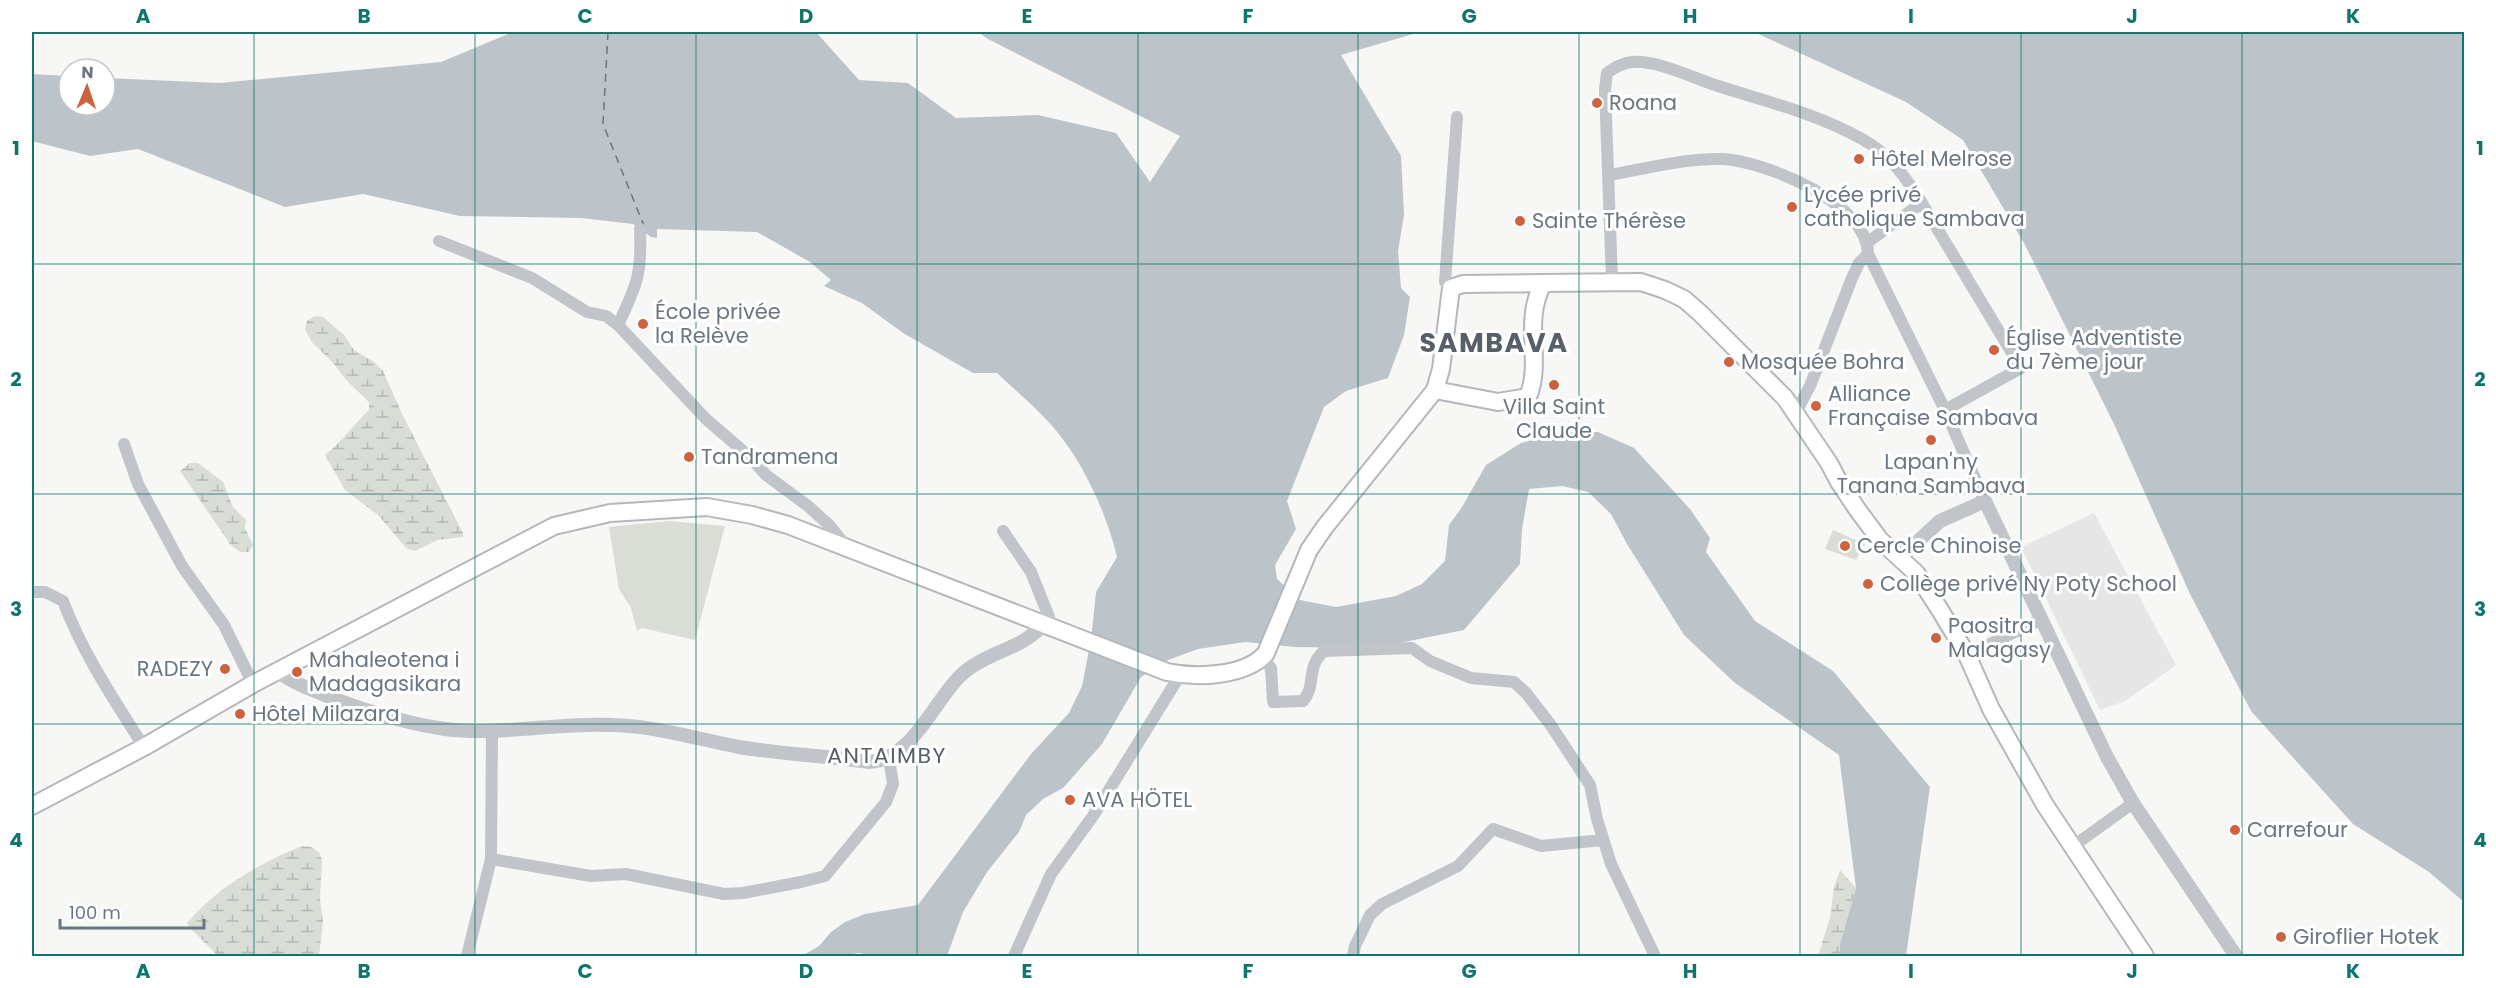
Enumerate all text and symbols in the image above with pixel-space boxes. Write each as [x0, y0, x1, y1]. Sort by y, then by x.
text: A [136, 2, 151, 30]
text: B [357, 2, 371, 30]
text: C [577, 2, 593, 30]
text: D [799, 2, 813, 30]
text: E [1022, 2, 1032, 30]
text: F [1243, 2, 1254, 30]
text: G [1461, 2, 1477, 30]
text: H [1683, 2, 1697, 30]
text: I [1908, 2, 1914, 30]
text: J [2126, 2, 2138, 30]
text: K [2346, 2, 2360, 30]
north arrow [57, 57, 117, 117]
text: N [81, 61, 94, 84]
place label: Roana [1609, 88, 1677, 117]
marker: Roana [1590, 96, 1604, 110]
text: 1 [12, 134, 20, 162]
text: 1 [2476, 134, 2484, 162]
place label: Hôtel Melrose [1871, 144, 2012, 173]
marker: Hôtel Melrose [1852, 152, 1866, 166]
place label: Lycée privé catholique Sambava [1804, 180, 2025, 233]
marker: Lycée privé catholique Sambava [1785, 200, 1799, 214]
place label: Sainte Thérèse [1532, 206, 1686, 235]
marker: Sainte Thérèse [1513, 214, 1527, 228]
place label: École privée la Relève [655, 297, 781, 350]
marker: École privée la Relève [636, 317, 650, 331]
place label: Église Adventiste du 7ème jour [2006, 323, 2182, 376]
district label: SAMBAVA [1419, 324, 1569, 361]
marker: Église Adventiste du 7ème jour [1987, 343, 2001, 357]
place label: Mosquée Bohra [1741, 347, 1905, 376]
marker: Mosquée Bohra [1722, 355, 1736, 369]
text: 2 [10, 365, 22, 393]
text: 2 [2474, 365, 2486, 393]
marker: Villa Saint Claude [1547, 378, 1561, 392]
place label: Alliance Française Sambava [1828, 379, 2038, 432]
place label: Villa Saint Claude [1503, 392, 1605, 445]
marker: Alliance Française Sambava [1809, 399, 1823, 413]
marker: Lapan'ny Tanana Sambava [1924, 433, 1938, 447]
place label: Tandramena [701, 442, 839, 471]
place label: Lapan'ny Tanana Sambava [1837, 447, 2025, 500]
marker: Tandramena [682, 450, 696, 464]
place label: Cercle Chinoise [1857, 531, 2021, 560]
marker: Cercle Chinoise [1838, 539, 1852, 553]
place label: Collège privé Ny Poty School [1880, 569, 2177, 598]
marker: Collège privé Ny Poty School [1861, 577, 1875, 591]
text: 3 [10, 595, 22, 623]
text: 3 [2474, 595, 2486, 623]
place label: Paositra Malagasy [1948, 611, 2051, 664]
marker: Paositra Malagasy [1929, 631, 1943, 645]
place label: Mahaleotena i Madagasikara [309, 645, 461, 698]
place label: RADEZY [137, 654, 213, 683]
marker: RADEZY [218, 662, 232, 676]
marker: Mahaleotena i Madagasikara [290, 665, 304, 679]
place label: Hôtel Milazara [252, 699, 400, 728]
marker: Hôtel Milazara [233, 707, 247, 721]
district label: ANTAIMBY [827, 740, 947, 771]
place label: AVA HÖTEL [1082, 785, 1192, 814]
marker: AVA HÖTEL [1063, 793, 1077, 807]
place label: Carrefour [2247, 815, 2348, 844]
marker: Carrefour [2228, 823, 2242, 837]
text: 4 [9, 826, 23, 854]
text: 4 [2473, 826, 2487, 854]
scale bar [60, 892, 204, 930]
text: 100 m [69, 900, 121, 925]
place label: Giroflier Hotek [2293, 922, 2439, 951]
marker: Giroflier Hotek [2274, 930, 2288, 944]
text: A [136, 957, 151, 985]
text: B [357, 957, 371, 985]
text: C [577, 957, 593, 985]
text: D [799, 957, 813, 985]
text: E [1022, 957, 1032, 985]
text: F [1243, 957, 1254, 985]
text: G [1461, 957, 1477, 985]
text: H [1683, 957, 1697, 985]
text: I [1908, 957, 1914, 985]
text: J [2126, 957, 2138, 985]
text: K [2346, 957, 2360, 985]

